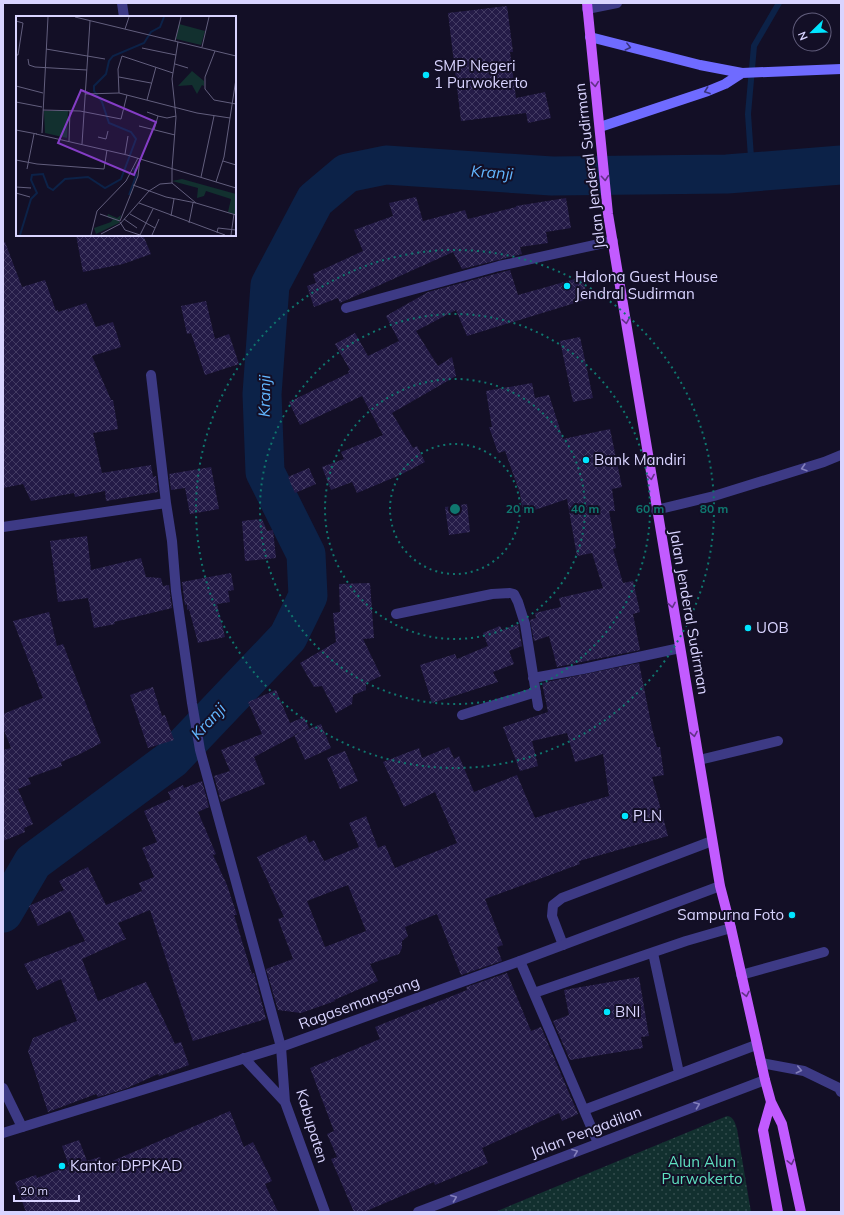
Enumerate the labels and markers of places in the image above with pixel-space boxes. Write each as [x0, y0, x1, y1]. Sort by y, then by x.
place label: SMP Negeri 1 Purwokerto [434, 56, 528, 92]
marker: SMP Negeri 1 Purwokerto [421, 70, 431, 80]
place label: Halona Guest House Jendral Sudirman [575, 267, 718, 303]
marker: Halona Guest House Jendral Sudirman [562, 281, 572, 291]
place label: Bank Mandiri [594, 450, 686, 469]
marker: Bank Mandiri [581, 455, 591, 465]
centre of rings [448, 502, 462, 516]
place label: UOB [756, 618, 789, 637]
marker: UOB [743, 623, 753, 633]
place label: PLN [633, 806, 662, 825]
marker: PLN [620, 811, 630, 821]
place label: Sampurna Foto [677, 905, 784, 924]
marker: Sampurna Foto [787, 910, 797, 920]
place label: BNI [615, 1002, 640, 1021]
marker: BNI [602, 1007, 612, 1017]
place label: Kantor DPPKAD [70, 1156, 182, 1175]
marker: Kantor DPPKAD [57, 1161, 67, 1171]

